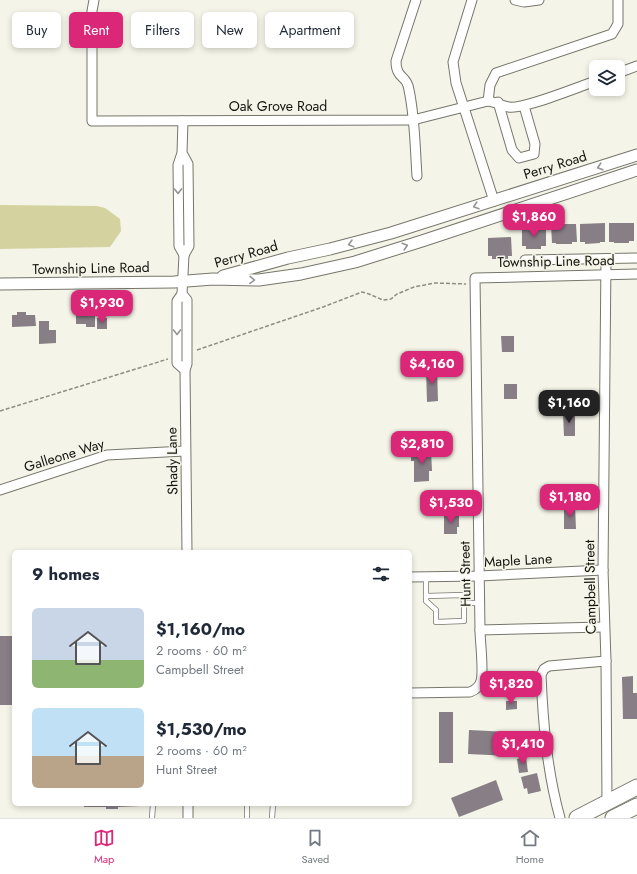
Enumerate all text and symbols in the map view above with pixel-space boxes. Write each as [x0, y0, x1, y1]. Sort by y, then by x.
chip: Buy [12, 12, 61, 48]
chip: Rent [69, 12, 123, 48]
chip: Filters [131, 12, 194, 48]
chip: New [202, 12, 257, 48]
chip: Apartment [265, 12, 354, 48]
map controls [589, 60, 625, 96]
button: layers [589, 60, 625, 96]
street label: Oak Grove Road [229, 96, 327, 116]
street label: Perry Road [521, 146, 589, 184]
one-way arrow [596, 162, 603, 171]
one-way arrow [174, 188, 182, 194]
one-way arrow [473, 202, 480, 210]
pin: $1,860 [501, 204, 567, 238]
text: $1,860 [512, 207, 556, 226]
street label: Perry Road [212, 235, 280, 273]
one-way arrow [348, 239, 355, 247]
one-way arrow [402, 242, 409, 251]
street label: Township Line Road [497, 250, 615, 272]
street label: Township Line Road [32, 257, 150, 279]
one-way arrow [249, 276, 255, 284]
pin: $1,930 [69, 290, 135, 324]
text: $1,930 [80, 293, 124, 312]
one-way arrow [173, 329, 181, 335]
pin: $4,160 [399, 351, 465, 385]
text: $4,160 [409, 354, 455, 373]
pin: $1,160 [536, 390, 602, 424]
text: $1,160 [548, 393, 590, 412]
street label: Shady Lane [161, 427, 183, 495]
pin: $2,810 [389, 431, 455, 465]
street label: Galleone Way [21, 433, 107, 477]
text: $2,810 [400, 434, 444, 453]
pin: $1,180 [537, 484, 603, 518]
text: $1,180 [549, 487, 591, 506]
pin: $1,530 [418, 490, 484, 524]
text: $1,530 [429, 493, 473, 512]
street label: Campbell Street [579, 539, 601, 634]
street label: Hunt Street [454, 540, 476, 607]
street label: Maple Lane [483, 548, 553, 572]
text: 9 homes [32, 562, 100, 586]
icon: filters [370, 563, 392, 585]
text: $1,160/mo [156, 617, 245, 641]
icon: home [64, 624, 112, 672]
text: 2 rooms · 60 m² [156, 641, 247, 660]
text: Campbell Street [156, 660, 244, 679]
pin: $1,820 [478, 671, 544, 705]
text: $1,820 [489, 674, 533, 693]
text: $1,530/mo [156, 717, 247, 741]
icon: home [64, 724, 112, 772]
pin: $1,410 [490, 731, 556, 765]
text: $1,410 [501, 734, 545, 753]
text: 2 rooms · 60 m² [156, 741, 247, 760]
text: Hunt Street [156, 760, 217, 779]
tab: Map [93, 827, 115, 867]
tab: Saved [301, 827, 329, 867]
tab: Home [516, 827, 544, 867]

